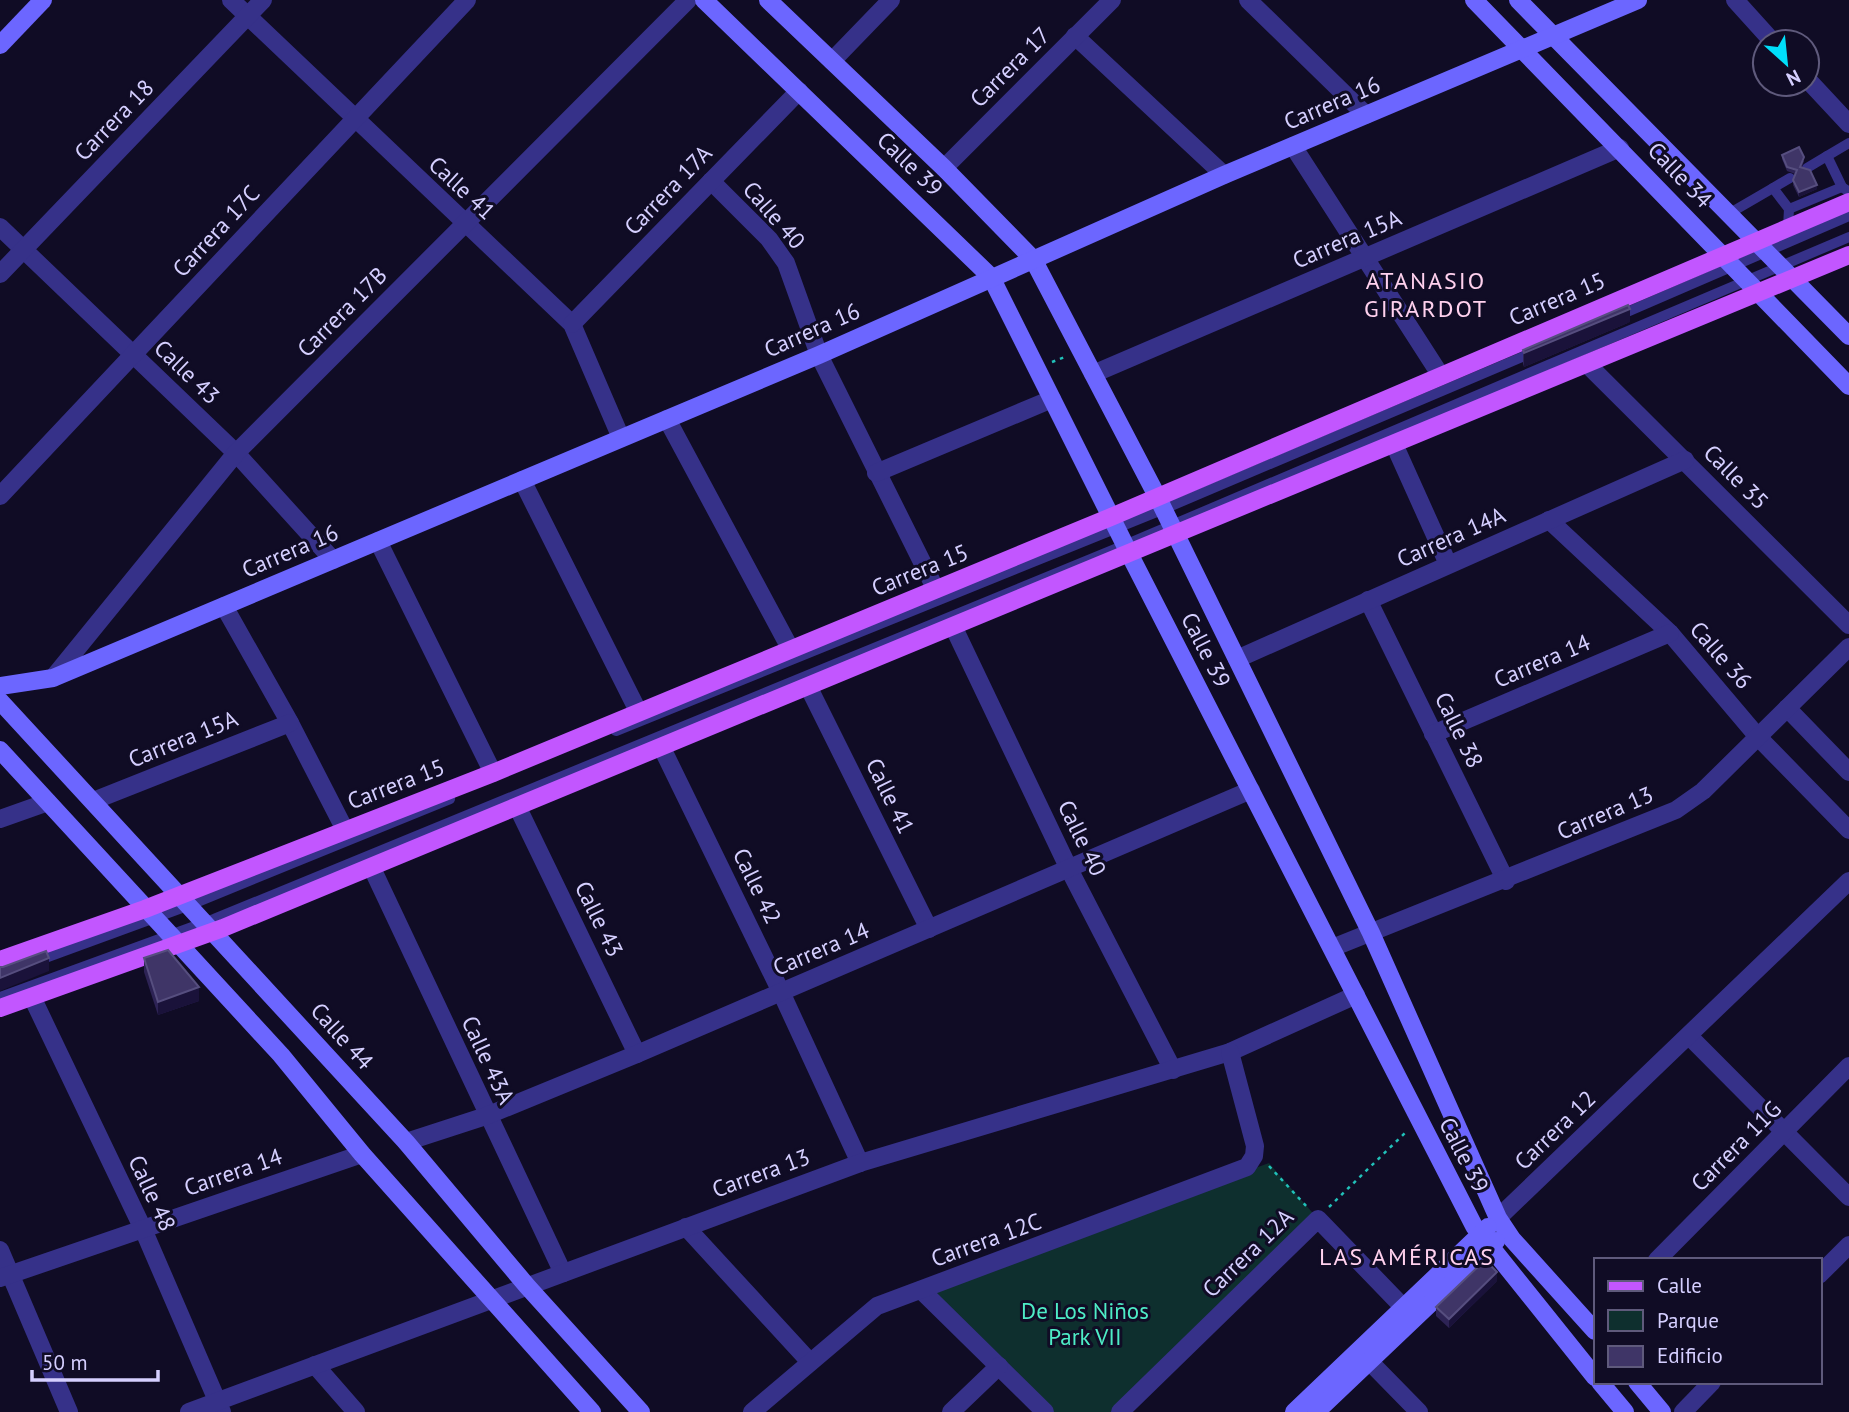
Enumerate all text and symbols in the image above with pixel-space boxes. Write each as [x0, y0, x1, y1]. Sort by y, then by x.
street label: Carrera 17 [963, 20, 1056, 113]
north arrow [1751, 28, 1821, 98]
text: N [1783, 65, 1805, 92]
street label: Carrera 16 [1279, 69, 1384, 136]
street label: Carrera 18 [68, 73, 159, 166]
street label: Calle 39 [871, 125, 949, 202]
street label: Calle 34 [1642, 136, 1719, 214]
street label: Carrera 17A [618, 138, 718, 241]
street label: Calle 41 [423, 150, 502, 226]
street label: Calle 40 [737, 175, 812, 255]
street label: Carrera 17C [166, 179, 265, 282]
street label: Carrera 15A [1288, 202, 1406, 274]
street label: Carrera 17B [291, 261, 393, 363]
district label: ATANASIO GIRARDOT [1364, 265, 1488, 324]
street label: Carrera 15 [1504, 265, 1609, 332]
street label: Carrera 16 [759, 296, 864, 364]
street label: Calle 43 [148, 333, 226, 410]
street label: Calle 35 [1698, 438, 1775, 515]
street label: Carrera 14A [1392, 500, 1510, 573]
street label: Carrera 16 [237, 517, 342, 584]
street label: Carrera 15 [867, 537, 972, 602]
street label: Calle 39 [1175, 607, 1238, 692]
street label: Calle 36 [1684, 615, 1759, 695]
street label: Carrera 14 [1489, 627, 1595, 694]
street label: Calle 38 [1429, 687, 1490, 772]
street label: Carrera 15A [124, 703, 242, 774]
street label: Carrera 15 [343, 752, 449, 815]
street label: Calle 41 [860, 753, 921, 838]
street label: Carrera 13 [1552, 779, 1657, 846]
street label: Calle 40 [1052, 795, 1113, 880]
street label: Calle 42 [727, 843, 788, 928]
street label: Calle 43 [569, 876, 630, 961]
street label: Carrera 14 [768, 915, 874, 982]
street label: Calle 44 [305, 996, 380, 1076]
street label: Calle 43A [455, 1011, 522, 1109]
street label: Carrera 12 [1508, 1084, 1601, 1175]
street label: Carrera 11G [1684, 1094, 1787, 1197]
street label: Calle 39 [1433, 1112, 1496, 1197]
street label: Carrera 14 [180, 1141, 286, 1202]
street label: Carrera 13 [708, 1141, 814, 1204]
street label: Calle 48 [122, 1150, 183, 1235]
street label: Carrera 12A [1196, 1202, 1300, 1303]
street label: Carrera 12C [927, 1206, 1045, 1273]
district label: LAS AMÉRICAS [1319, 1241, 1495, 1272]
legend [1594, 1258, 1821, 1384]
text: Calle [1657, 1272, 1702, 1299]
park label: De Los Niños Park VII [1021, 1296, 1149, 1351]
text: Parque [1657, 1307, 1719, 1334]
scale bar [32, 1338, 158, 1382]
text: Edificio [1657, 1342, 1723, 1369]
text: 50 m [42, 1349, 88, 1376]

